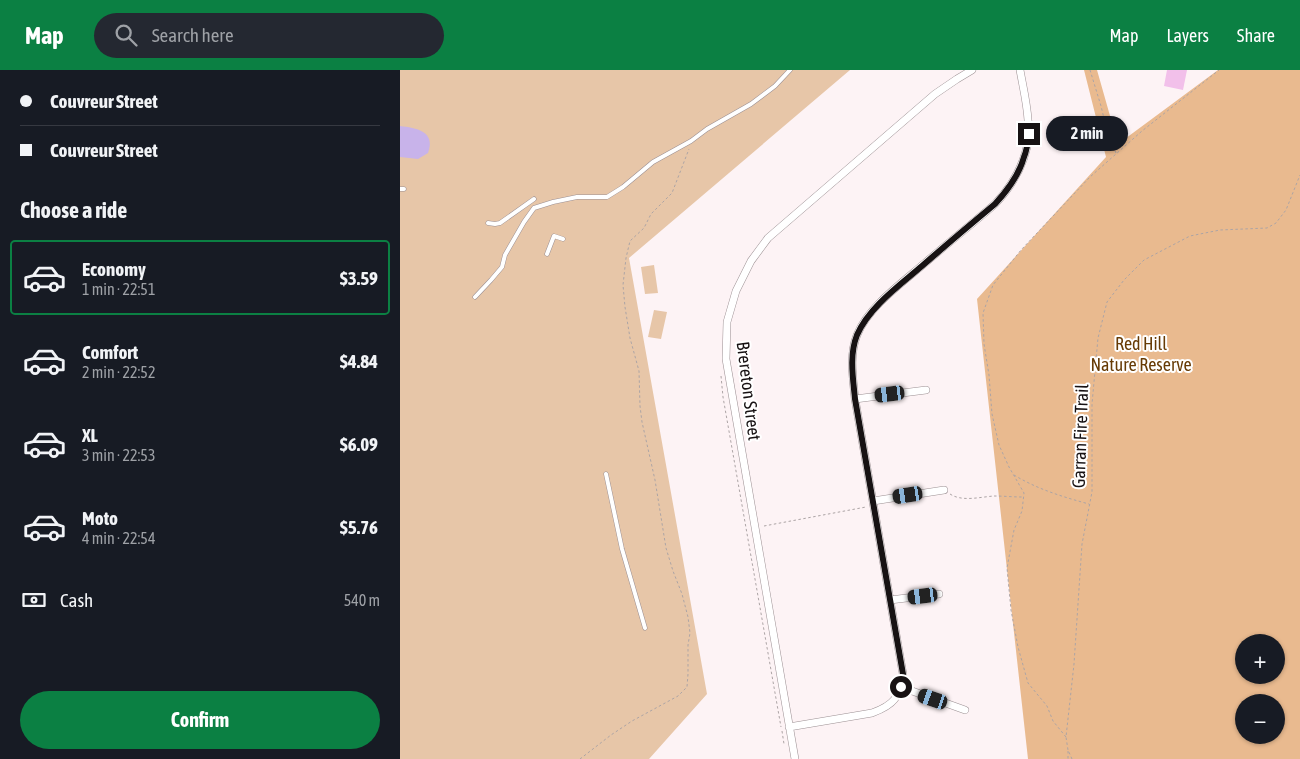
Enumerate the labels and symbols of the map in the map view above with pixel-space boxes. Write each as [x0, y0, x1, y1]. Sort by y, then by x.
callout: 2 min [1046, 116, 1129, 152]
route end [1018, 123, 1040, 145]
park label: Red Hill Nature Reserve [1090, 333, 1192, 375]
street label: Brereton Street [733, 340, 765, 442]
street label: Garran Fire Trail [1068, 383, 1092, 488]
car [874, 385, 905, 403]
car [892, 485, 923, 505]
car [907, 587, 938, 605]
route start [890, 676, 912, 698]
car [916, 687, 949, 711]

